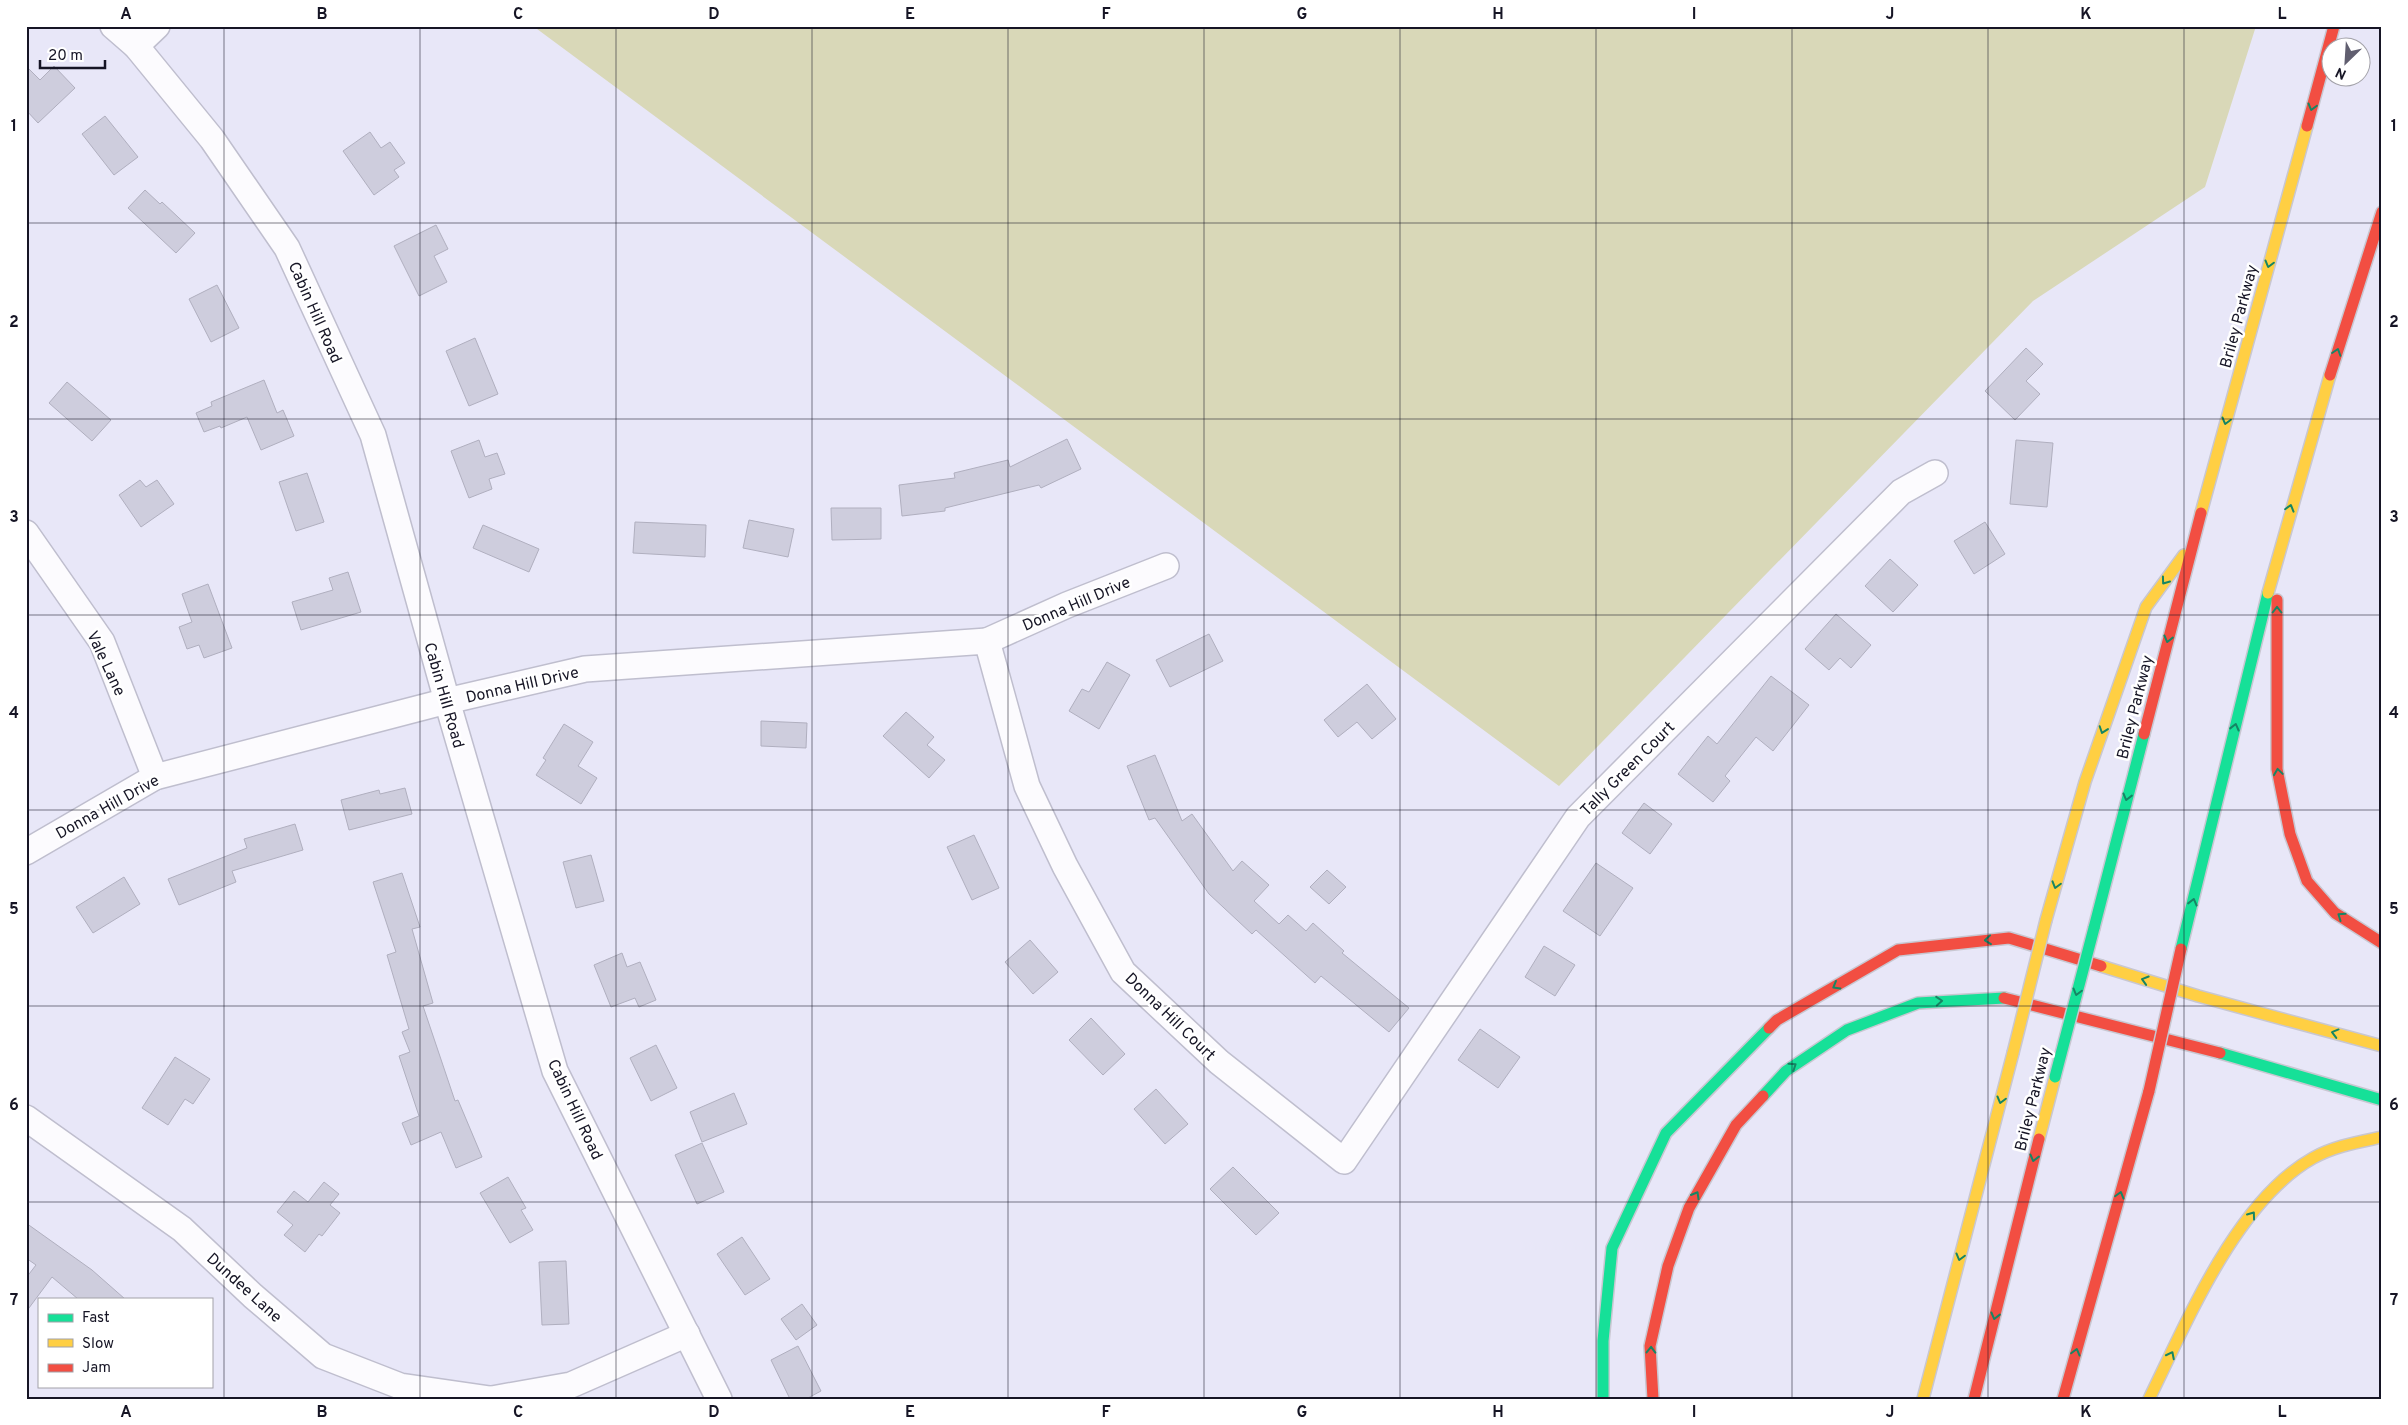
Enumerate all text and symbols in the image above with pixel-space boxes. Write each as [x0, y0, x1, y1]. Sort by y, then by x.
text: A [120, 5, 132, 25]
text: B [316, 5, 328, 25]
text: C [513, 5, 523, 25]
text: D [708, 5, 720, 25]
text: E [905, 5, 915, 25]
text: F [1101, 5, 1111, 25]
text: G [1297, 5, 1307, 25]
text: H [1492, 5, 1504, 25]
text: I [1692, 5, 1696, 25]
text: J [1886, 5, 1894, 25]
text: K [2080, 5, 2092, 25]
text: L [2277, 5, 2287, 25]
scale bar [40, 38, 105, 70]
north arrow [2320, 38, 2370, 88]
text: 20 m [48, 47, 83, 66]
text: N [2333, 63, 2349, 82]
one-way arrow [2307, 102, 2317, 111]
text: 1 [11, 117, 17, 137]
text: 1 [2391, 117, 2397, 137]
street label: Cabin Hill Road [283, 259, 345, 367]
one-way arrow [2264, 259, 2275, 268]
street label: Briley Parkway [2217, 263, 2263, 370]
text: 2 [9, 313, 19, 333]
text: 2 [2389, 313, 2399, 333]
one-way arrow [2332, 349, 2342, 357]
one-way arrow [2222, 416, 2232, 424]
one-way arrow [2285, 504, 2295, 512]
text: 3 [9, 508, 19, 528]
text: 3 [2389, 508, 2399, 528]
street label: Donna Hill Drive [1020, 573, 1134, 637]
one-way arrow [2162, 575, 2171, 585]
one-way arrow [2272, 605, 2282, 613]
street label: Vale Lane [81, 628, 129, 700]
one-way arrow [2163, 635, 2174, 644]
street label: Cabin Hill Road [418, 640, 468, 751]
street label: Briley Parkway [2113, 653, 2159, 761]
street label: Donna Hill Drive [464, 663, 581, 709]
text: 4 [9, 704, 19, 724]
text: 4 [2389, 704, 2399, 724]
street label: Tally Green Court [1577, 718, 1680, 821]
one-way arrow [2229, 723, 2240, 732]
one-way arrow [2099, 725, 2109, 734]
one-way arrow [2273, 768, 2284, 776]
street label: Donna Hill Drive [53, 771, 163, 844]
one-way arrow [2123, 792, 2133, 800]
one-way arrow [2051, 881, 2061, 889]
one-way arrow [2187, 898, 2198, 907]
text: 5 [9, 900, 19, 920]
text: 5 [2389, 900, 2399, 920]
one-way arrow [2337, 913, 2347, 922]
one-way arrow [1984, 934, 1992, 945]
street label: Donna Hill Court [1120, 969, 1219, 1066]
one-way arrow [2141, 975, 2149, 985]
one-way arrow [1833, 979, 1842, 989]
one-way arrow [2072, 988, 2083, 997]
one-way arrow [1936, 996, 1944, 1007]
one-way arrow [2331, 1029, 2339, 1039]
street label: Briley Parkway [2011, 1045, 2057, 1153]
street label: Cabin Hill Road [542, 1056, 606, 1163]
one-way arrow [1788, 1063, 1797, 1073]
text: 6 [9, 1096, 19, 1116]
one-way arrow [1996, 1096, 2007, 1105]
text: 6 [2389, 1096, 2399, 1116]
one-way arrow [2029, 1153, 2040, 1162]
one-way arrow [1690, 1192, 1700, 1201]
one-way arrow [2114, 1192, 2124, 1200]
one-way arrow [2246, 1211, 2255, 1221]
street label: Dundee Lane [202, 1249, 286, 1328]
one-way arrow [1955, 1253, 1966, 1262]
text: 7 [10, 1291, 18, 1311]
text: 7 [2390, 1291, 2398, 1311]
legend [38, 1298, 212, 1388]
text: Fast [82, 1309, 110, 1328]
one-way arrow [1990, 1311, 2000, 1319]
text: Slow [82, 1335, 114, 1354]
one-way arrow [1646, 1346, 1656, 1354]
one-way arrow [2071, 1348, 2081, 1356]
one-way arrow [2165, 1352, 2175, 1361]
text: Jam [82, 1359, 111, 1378]
text: A [120, 1403, 132, 1423]
text: B [316, 1403, 328, 1423]
text: C [513, 1403, 523, 1423]
text: D [708, 1403, 720, 1423]
text: E [905, 1403, 915, 1423]
text: F [1101, 1403, 1111, 1423]
text: G [1297, 1403, 1307, 1423]
text: H [1492, 1403, 1504, 1423]
text: I [1692, 1403, 1696, 1423]
text: J [1886, 1403, 1894, 1423]
text: K [2080, 1403, 2092, 1423]
text: L [2277, 1403, 2287, 1423]

